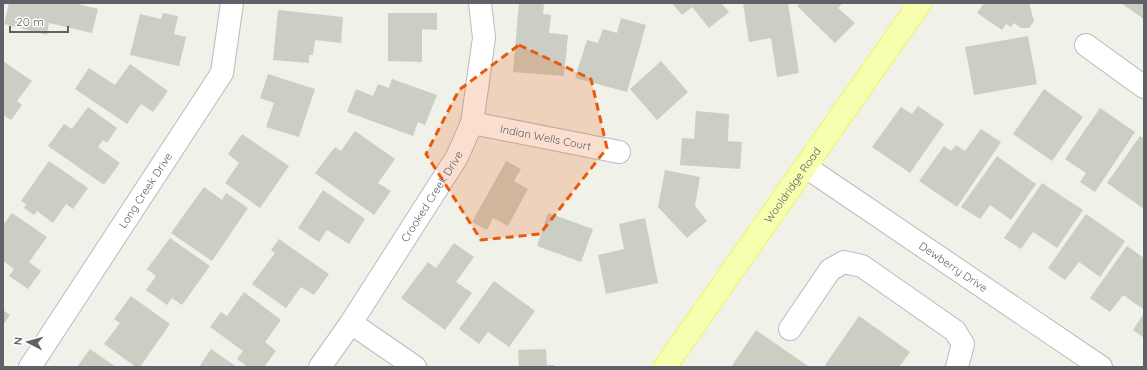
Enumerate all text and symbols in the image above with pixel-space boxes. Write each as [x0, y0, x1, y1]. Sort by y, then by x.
scale bar [10, 8, 68, 34]
text: 20 m [16, 14, 44, 29]
street label: Indian Wells Court [499, 122, 592, 153]
street label: Wooldridge Road [761, 145, 824, 226]
street label: Crooked Creek Drive [398, 149, 466, 244]
street label: Long Creek Drive [116, 150, 175, 231]
street label: Dewberry Drive [916, 239, 990, 295]
north arrow [8, 322, 48, 362]
text: N [11, 336, 25, 346]

